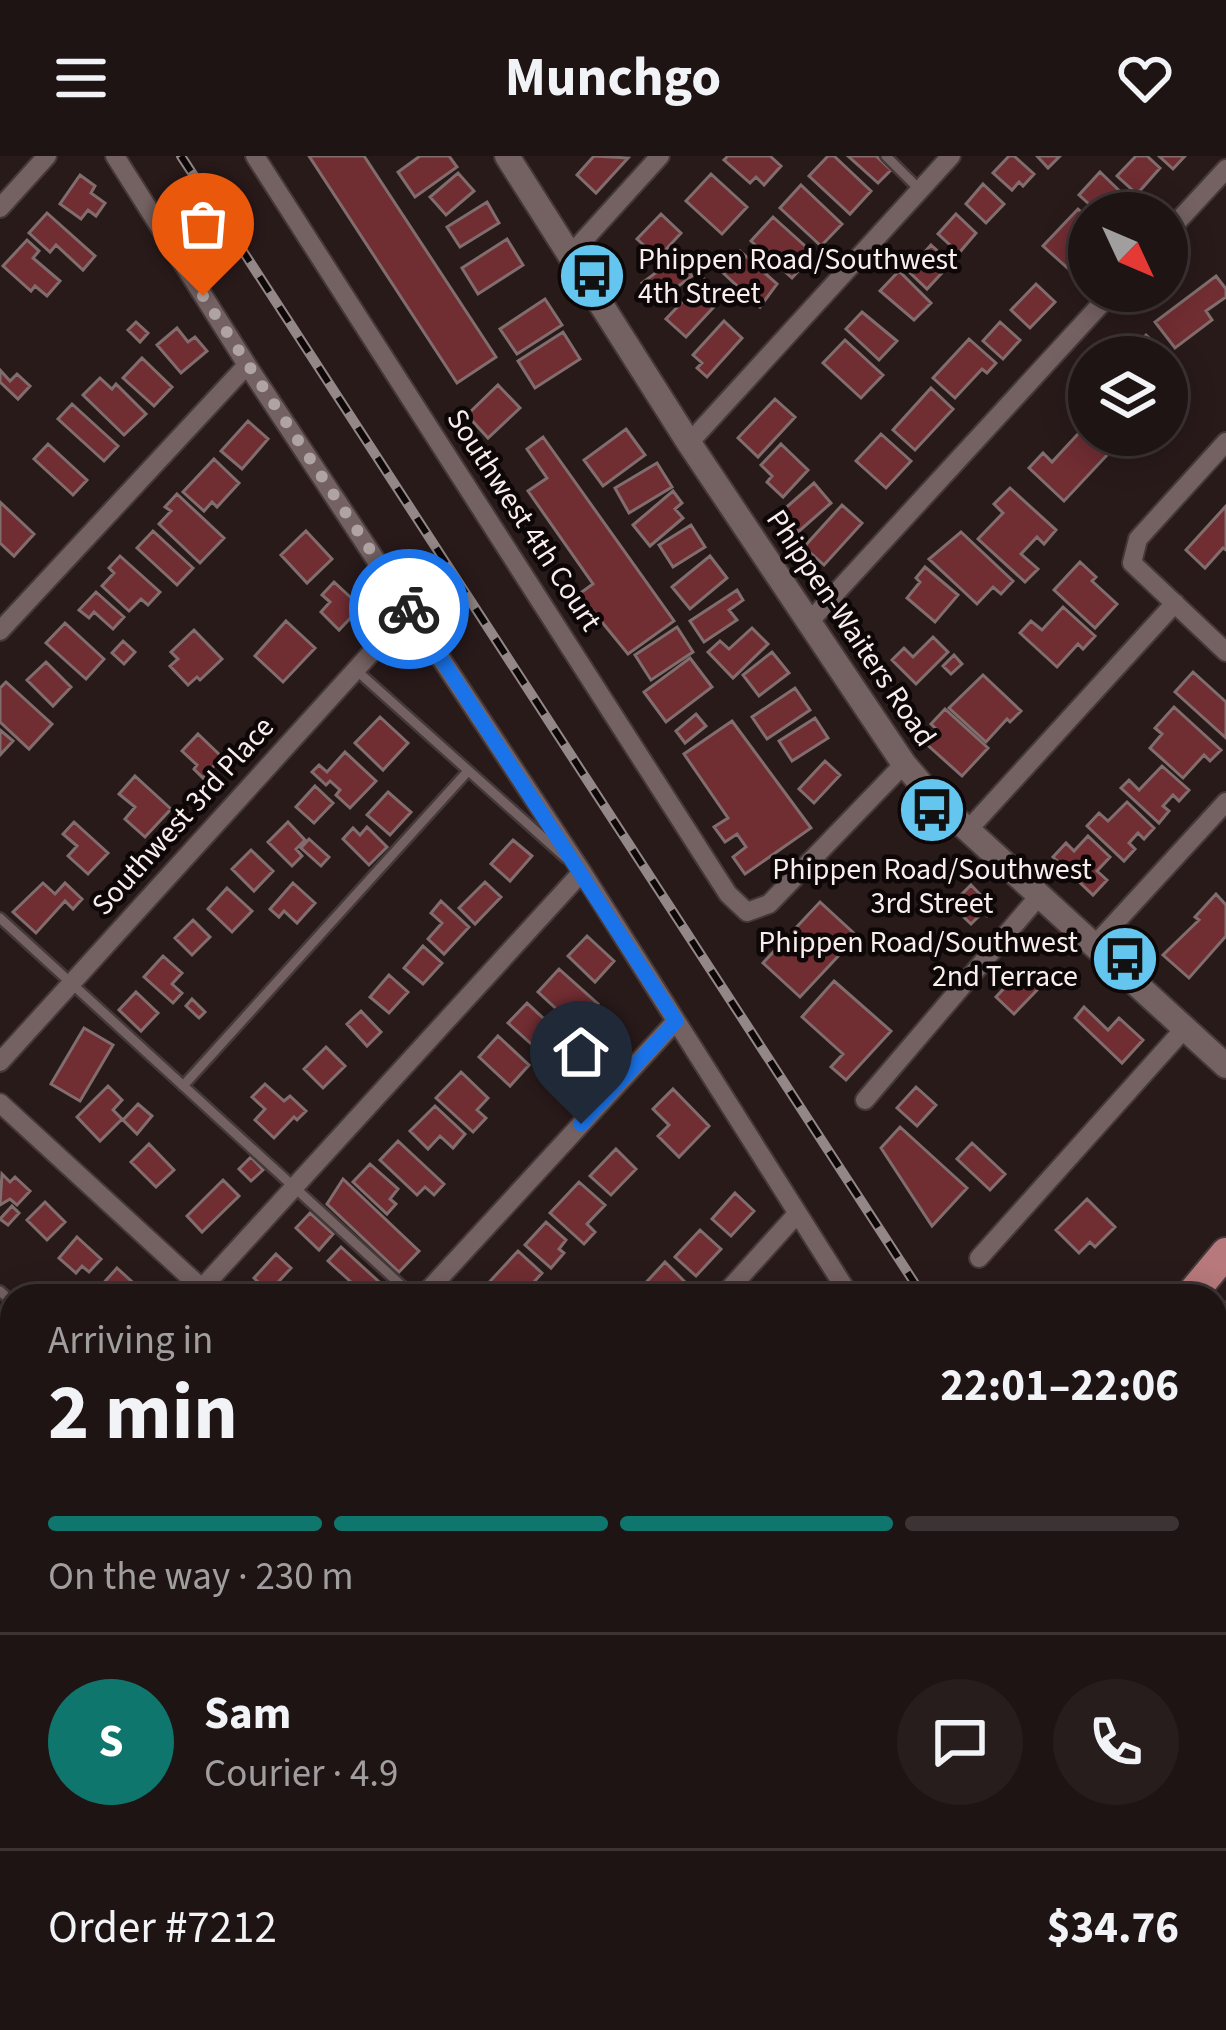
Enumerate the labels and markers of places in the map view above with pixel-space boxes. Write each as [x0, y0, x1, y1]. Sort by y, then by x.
pin [152, 173, 254, 296]
place label: Phippen Road/Southwest 4th Street [638, 238, 958, 315]
bus stop icon: Phippen Road/Southwest 4th Street [557, 241, 627, 311]
bus stop icon: Phippen Road/Southwest 3rd Street [897, 775, 967, 845]
place label: Phippen Road/Southwest 3rd Street [772, 848, 1092, 925]
place label: Phippen Road/Southwest 2nd Terrace [758, 921, 1078, 998]
bus stop icon: Phippen Road/Southwest 2nd Terrace [1090, 924, 1160, 994]
pin [530, 1001, 632, 1124]

